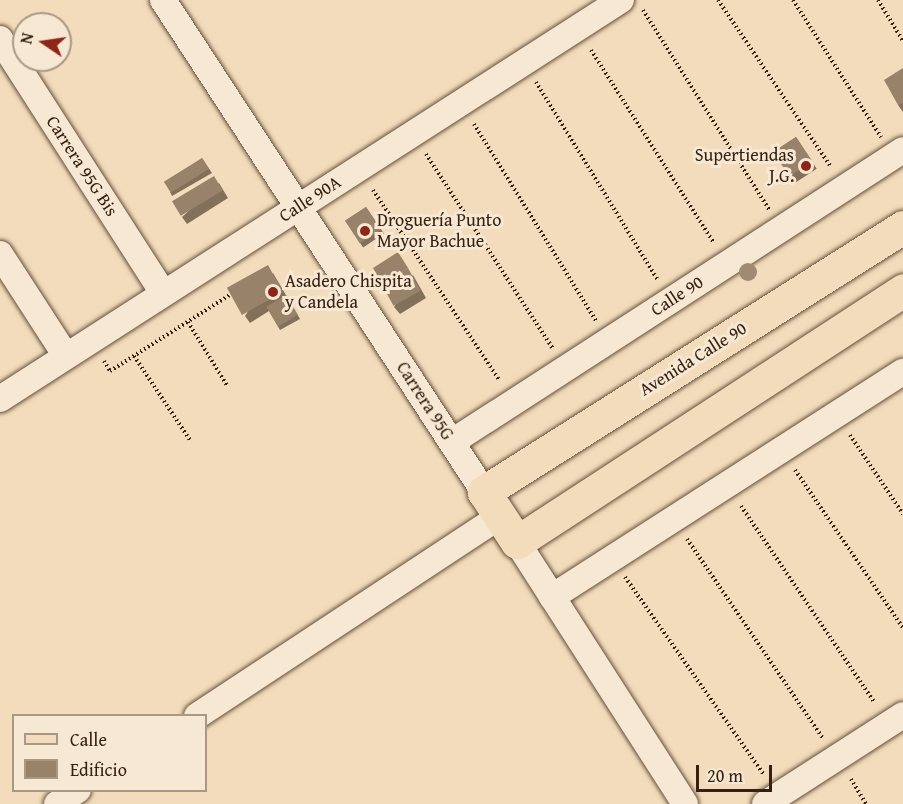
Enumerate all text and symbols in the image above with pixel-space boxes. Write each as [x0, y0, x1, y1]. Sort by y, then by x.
north arrow [12, 12, 72, 72]
text: N [14, 30, 39, 46]
street label: Carrera 95G Bis [42, 112, 122, 220]
place label: Supertiendas J.G. [695, 145, 794, 188]
marker: Supertiendas J.G. [799, 159, 813, 173]
street label: Calle 90A [275, 171, 345, 227]
place label: Droguería Punto Mayor Bachue [377, 210, 501, 252]
marker: Droguería Punto Mayor Bachue [358, 224, 372, 238]
place label: Asadero Chispita y Candela [285, 271, 412, 314]
street label: Calle 90 [647, 271, 707, 321]
marker: Asadero Chispita y Candela [266, 285, 280, 299]
street label: Avenida Calle 90 [635, 317, 751, 401]
street label: Carrera 95G [392, 358, 458, 444]
legend [12, 714, 207, 792]
text: Calle [70, 726, 107, 753]
scale bar [699, 753, 776, 791]
text: Edificio [70, 756, 127, 783]
text: 20 m [707, 762, 743, 789]

